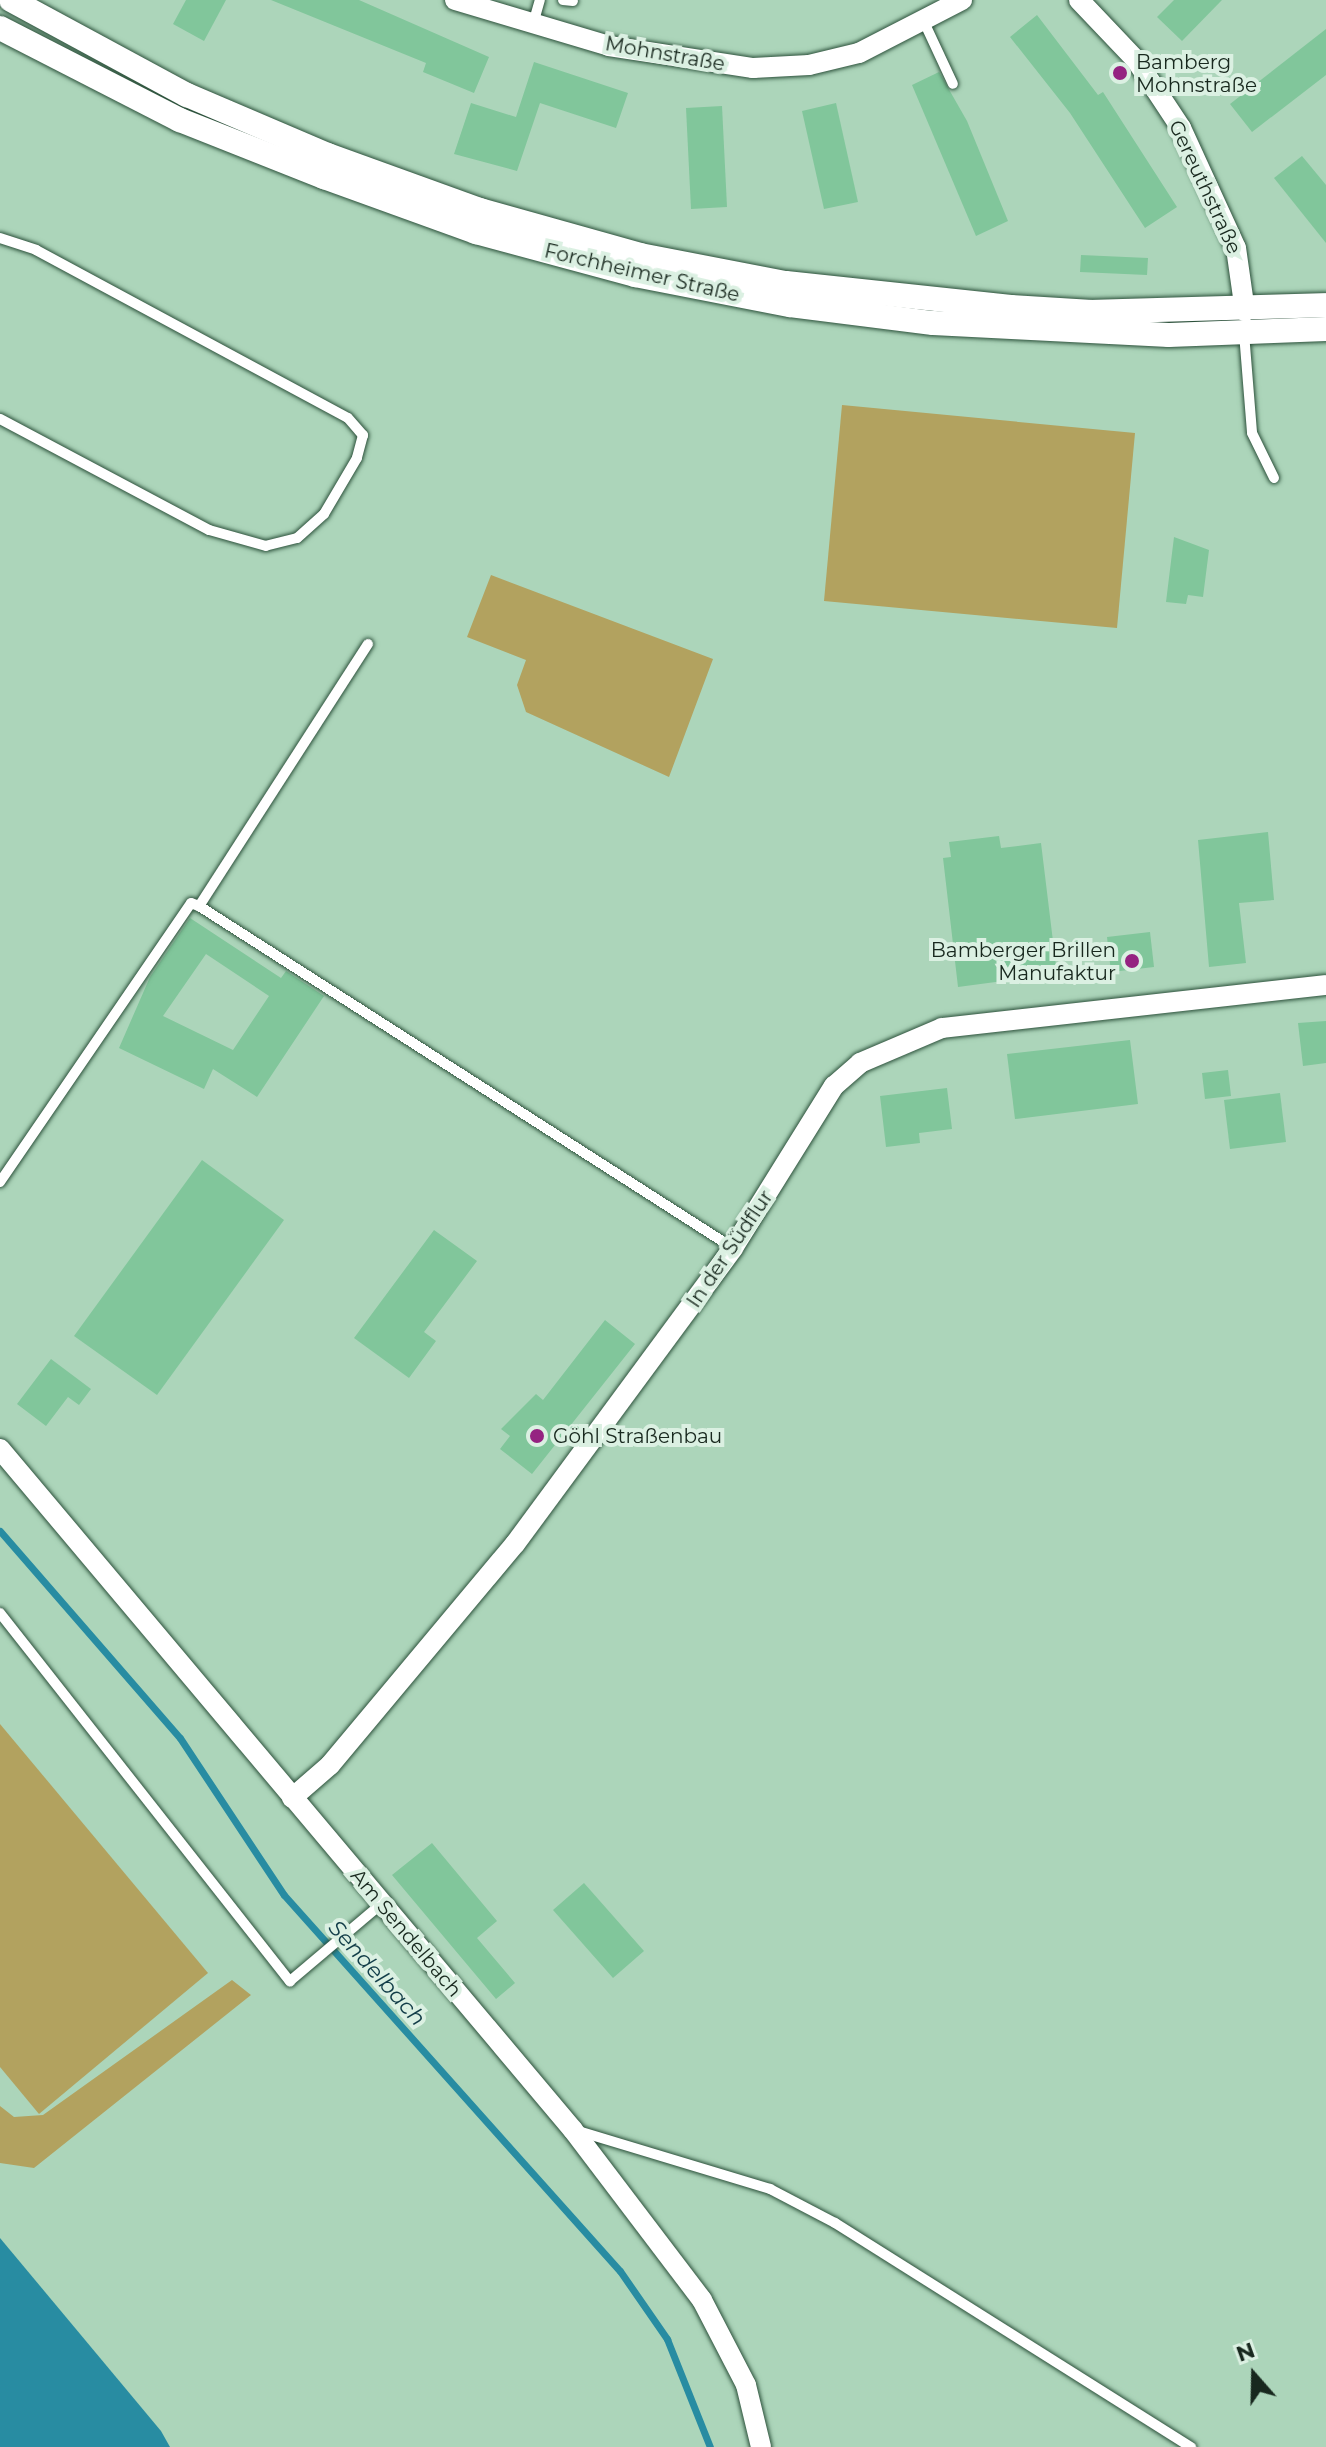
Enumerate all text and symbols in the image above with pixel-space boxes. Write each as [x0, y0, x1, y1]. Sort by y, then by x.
street label: Mohnstraße [603, 32, 727, 76]
place label: Bamberg Mohnstraße [1136, 50, 1257, 97]
marker: Bamberg Mohnstraße [1111, 64, 1129, 82]
street label: Gereuthstraße [1164, 116, 1246, 258]
street label: Forchheimer Straße [542, 239, 742, 307]
place label: Bamberger Brillen Manufaktur [931, 938, 1116, 985]
marker: Bamberger Brillen Manufaktur [1123, 952, 1141, 970]
street label: In der Südflur [682, 1186, 778, 1312]
place label: Göhl Straßenbau [553, 1424, 722, 1448]
marker: Göhl Straßenbau [528, 1427, 546, 1445]
street label: Am Sendelbach [346, 1864, 466, 2002]
water label: Sendelbach [323, 1915, 431, 2031]
north arrow [1214, 2335, 1294, 2415]
text: N [1233, 2336, 1259, 2368]

